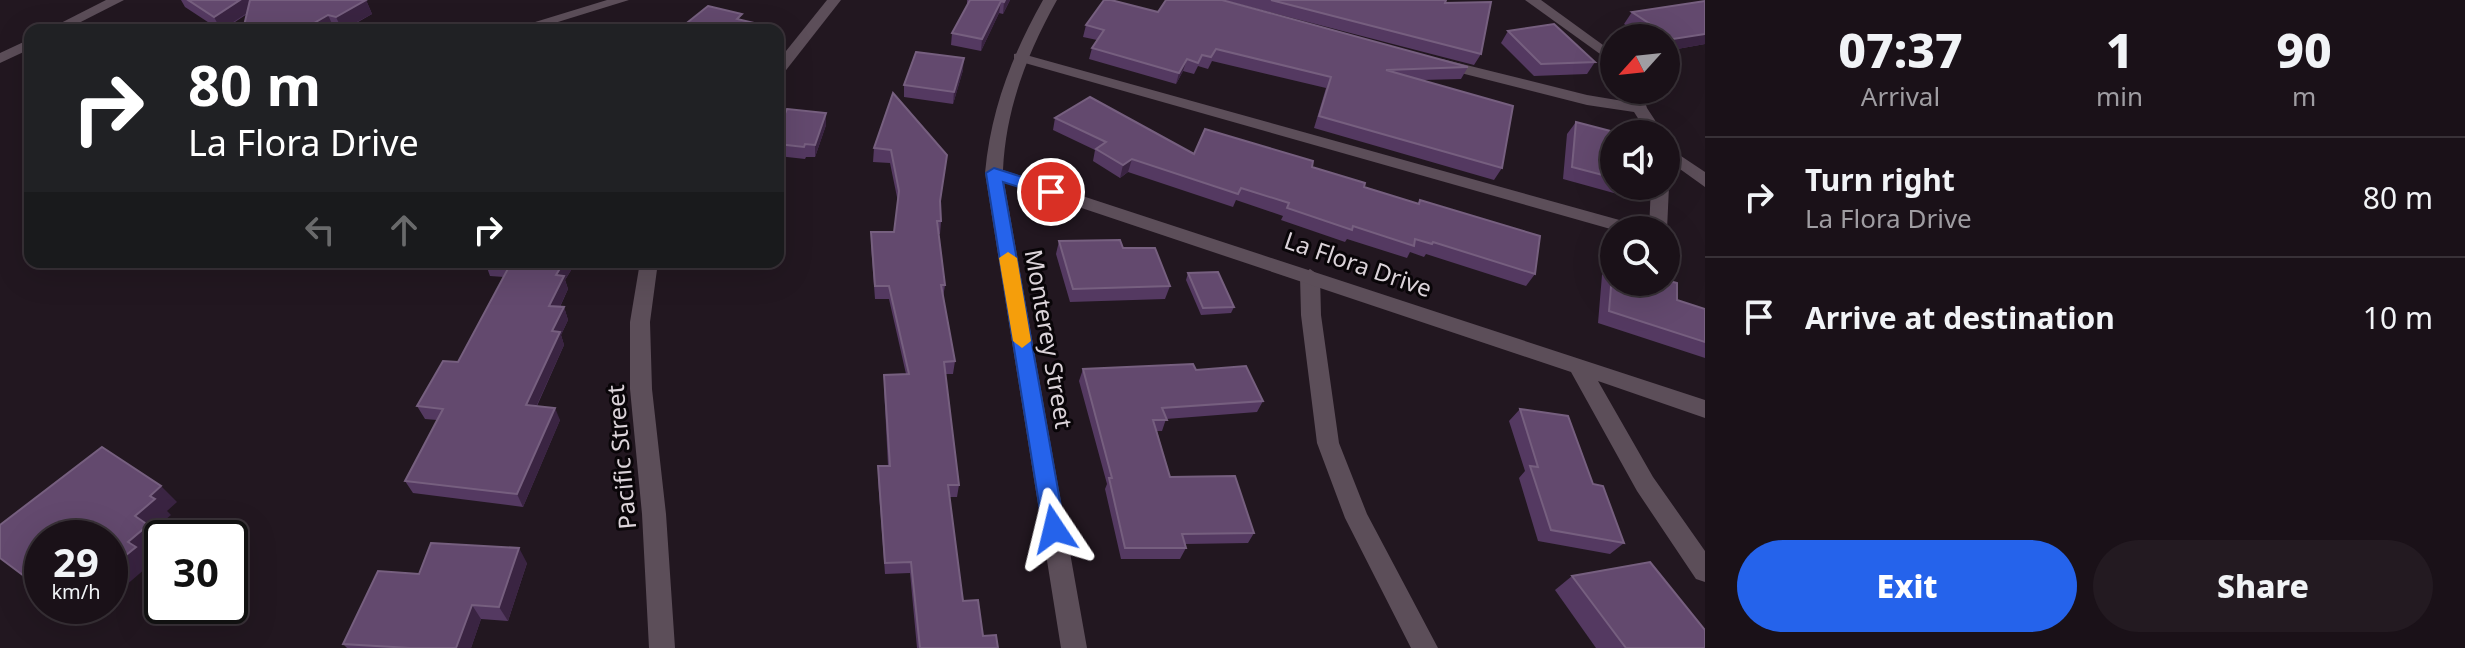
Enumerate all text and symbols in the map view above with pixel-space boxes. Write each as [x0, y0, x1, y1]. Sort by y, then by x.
text: 07:37 [1838, 17, 1963, 82]
text: 1 [2106, 17, 2133, 82]
text: 90 [2276, 17, 2332, 82]
north arrow [1600, 24, 1680, 104]
map controls [1600, 24, 1680, 296]
text: 80 m [188, 46, 321, 122]
icon: right [56, 56, 160, 160]
text: Arrival [1861, 78, 1940, 114]
text: min [2096, 78, 2143, 114]
text: m [2292, 78, 2316, 114]
text: La Flora Drive [188, 118, 419, 167]
button: sound [1600, 120, 1680, 200]
pin [1017, 158, 1085, 226]
text: Turn right [1805, 159, 1955, 200]
icon: arrive [1029, 170, 1073, 214]
icon: right [1737, 175, 1781, 219]
text: 80 m [2363, 177, 2433, 218]
text: La Flora Drive [1805, 200, 1972, 236]
icon: left [298, 208, 342, 252]
icon: ahead [382, 208, 426, 252]
icon: right [466, 208, 510, 252]
button: search [1600, 216, 1680, 296]
street label: La Flora Drive [1280, 223, 1437, 304]
street label: Monterey Street [1017, 247, 1082, 431]
icon: arrive [1737, 295, 1781, 339]
text: Arrive at destination [1805, 297, 2115, 338]
text: 10 m [2363, 297, 2433, 338]
street label: Pacific Street [598, 383, 643, 531]
position arrow [1012, 487, 1096, 571]
speed limit sign: 30 [144, 520, 248, 624]
text: 29 [53, 534, 99, 589]
button: Exit [1737, 540, 2077, 632]
button: Share [2093, 540, 2433, 632]
text: km/h [51, 578, 101, 605]

